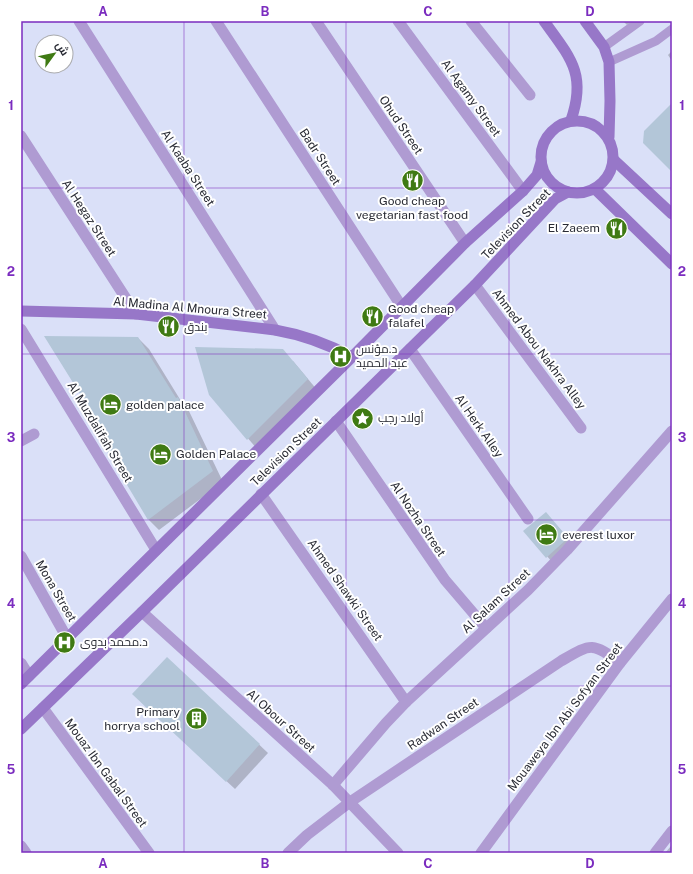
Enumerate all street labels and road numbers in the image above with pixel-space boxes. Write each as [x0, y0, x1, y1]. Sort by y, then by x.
street label: Al Agamy Street [438, 57, 504, 140]
street label: Ohud Street [376, 93, 426, 157]
street label: Badr Street [297, 126, 344, 188]
street label: Al Kaaba Street [158, 127, 218, 209]
street label: Al Hegaz Street [59, 177, 119, 259]
street label: Television Street [479, 186, 554, 262]
street label: Ahmed Abou Nakhra Alley [489, 286, 589, 412]
street label: Al Madina Al Mnoura Street [112, 294, 268, 322]
street label: Al Muzdalifah Street [64, 379, 136, 485]
street label: Al Herk Alley [452, 392, 506, 461]
street label: Television Street [248, 414, 324, 489]
street label: Al Nozha Street [388, 479, 449, 560]
street label: Ahmed Shawki Street [305, 536, 386, 644]
street label: Mona Street [33, 558, 79, 625]
street label: Al Salam Street [459, 566, 533, 636]
street label: Mouaweya Ibn Abi Sofyan Street [505, 640, 625, 794]
street label: Al Obour Street [244, 687, 318, 756]
street label: Radwan Street [405, 695, 481, 753]
street label: Mouaz Ibn Gabal Street [62, 716, 150, 830]

